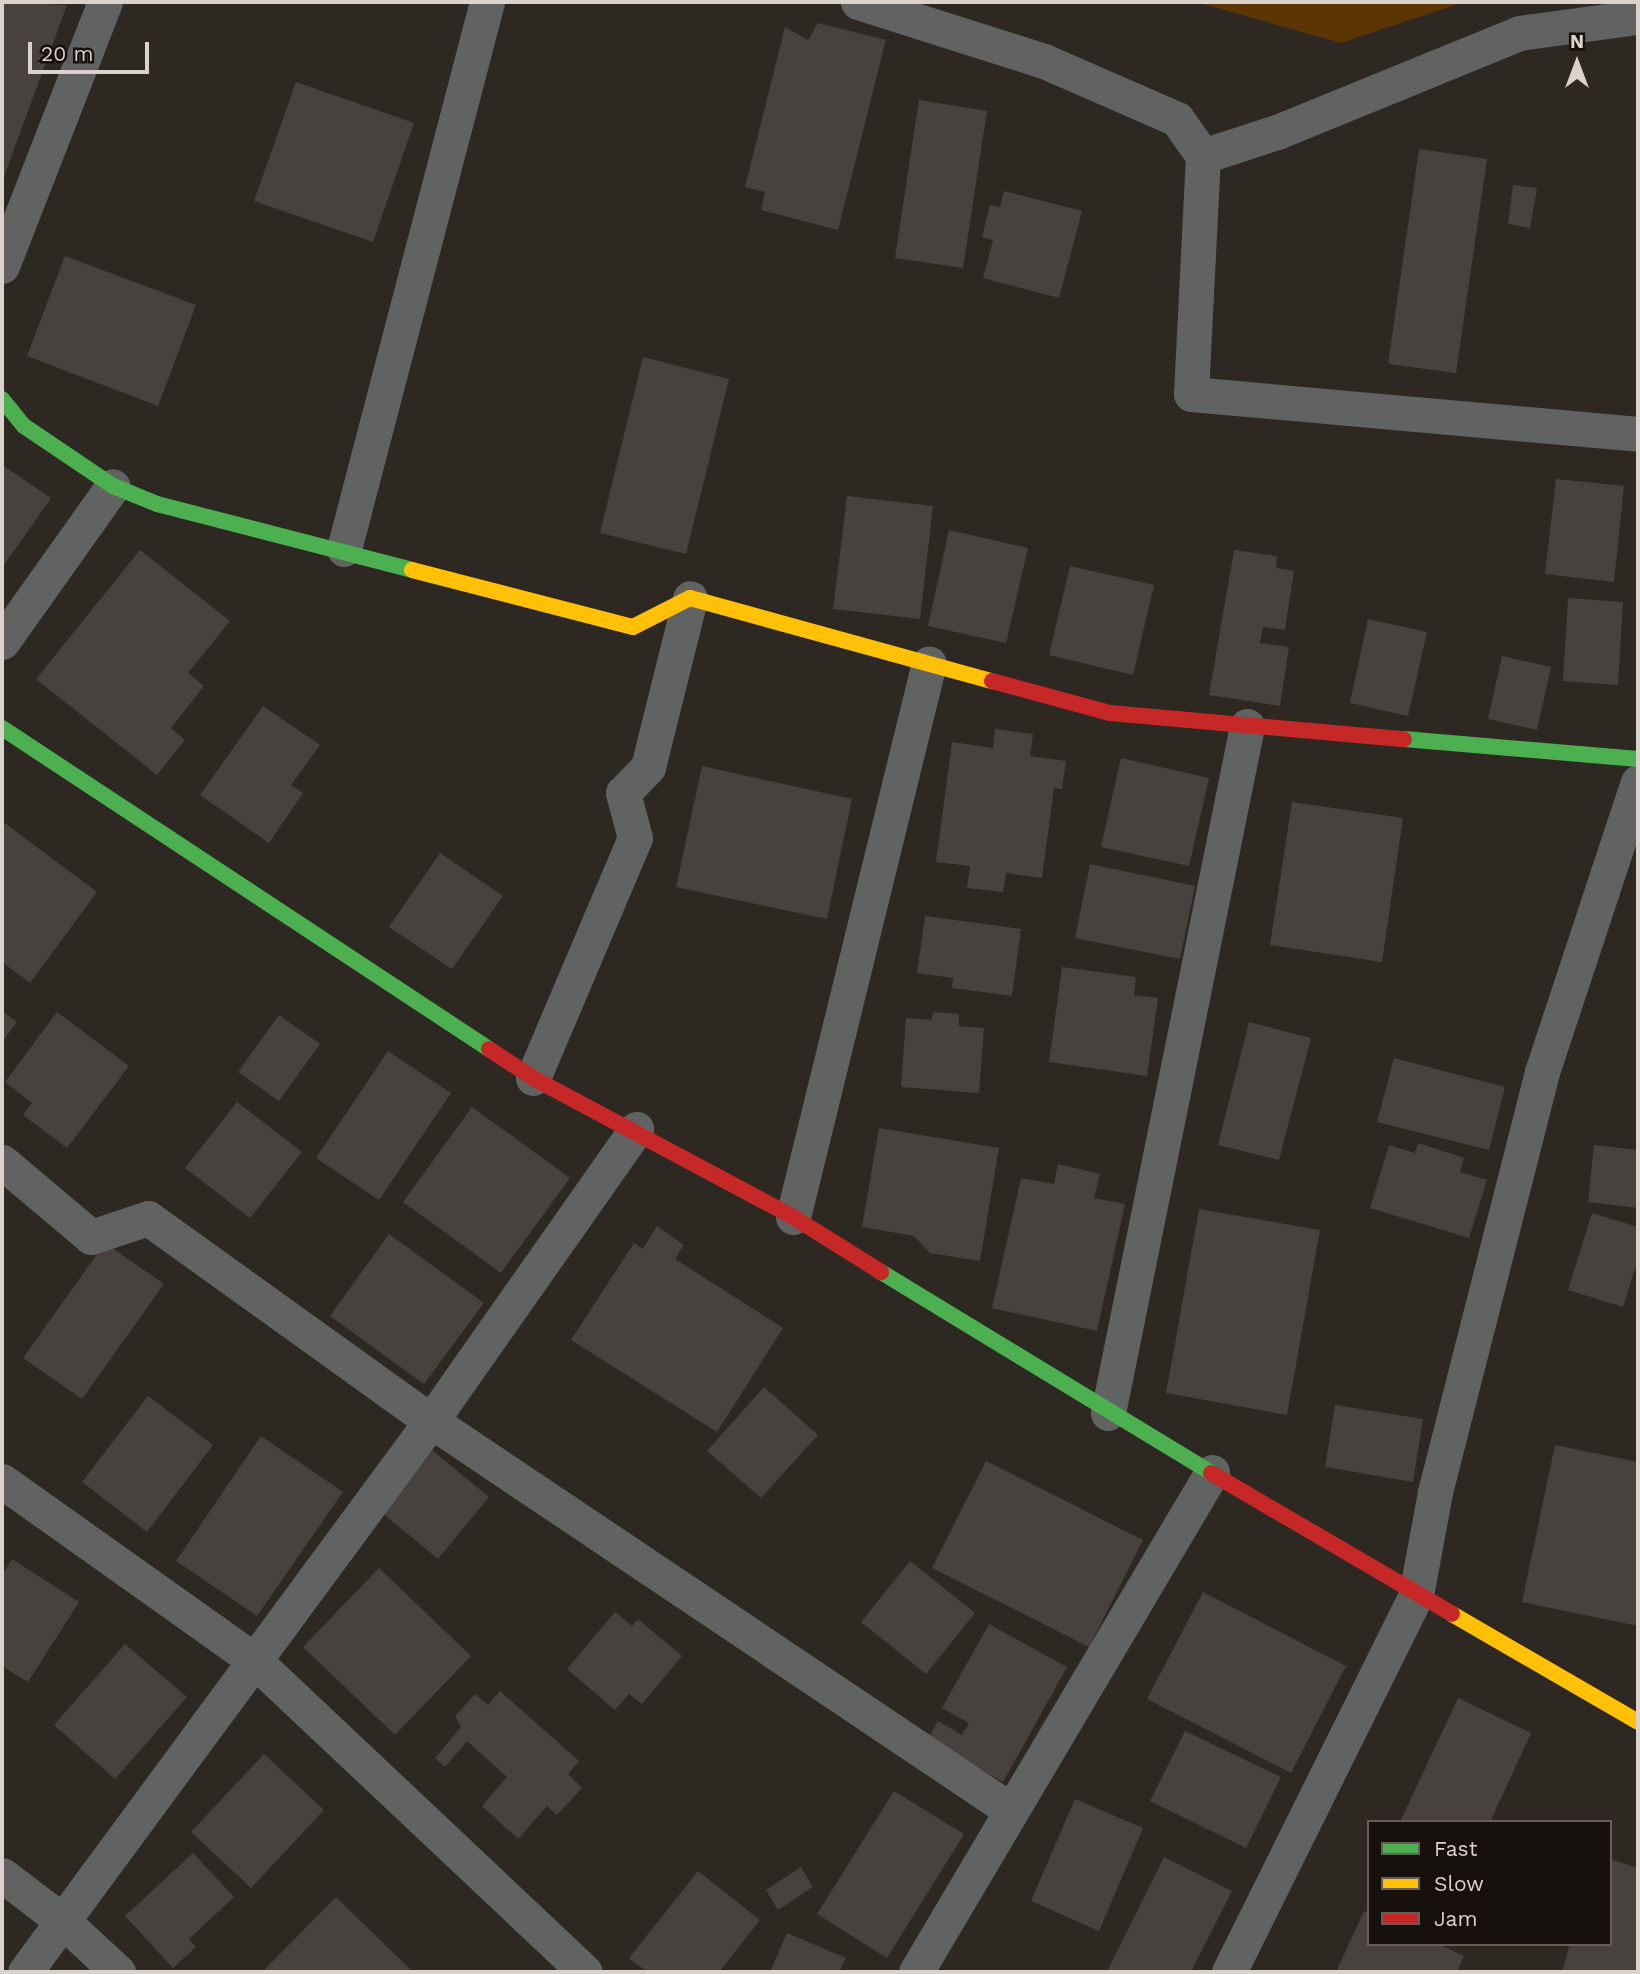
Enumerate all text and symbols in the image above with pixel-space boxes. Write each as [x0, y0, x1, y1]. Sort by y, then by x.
scale bar [32, 28, 152, 72]
north arrow [1542, 28, 1612, 98]
text: N [1570, 30, 1584, 53]
text: 20 m [41, 41, 93, 66]
legend [1367, 1820, 1612, 1946]
text: Fast [1434, 1836, 1478, 1861]
text: Slow [1434, 1871, 1484, 1896]
text: Jam [1434, 1906, 1477, 1931]

